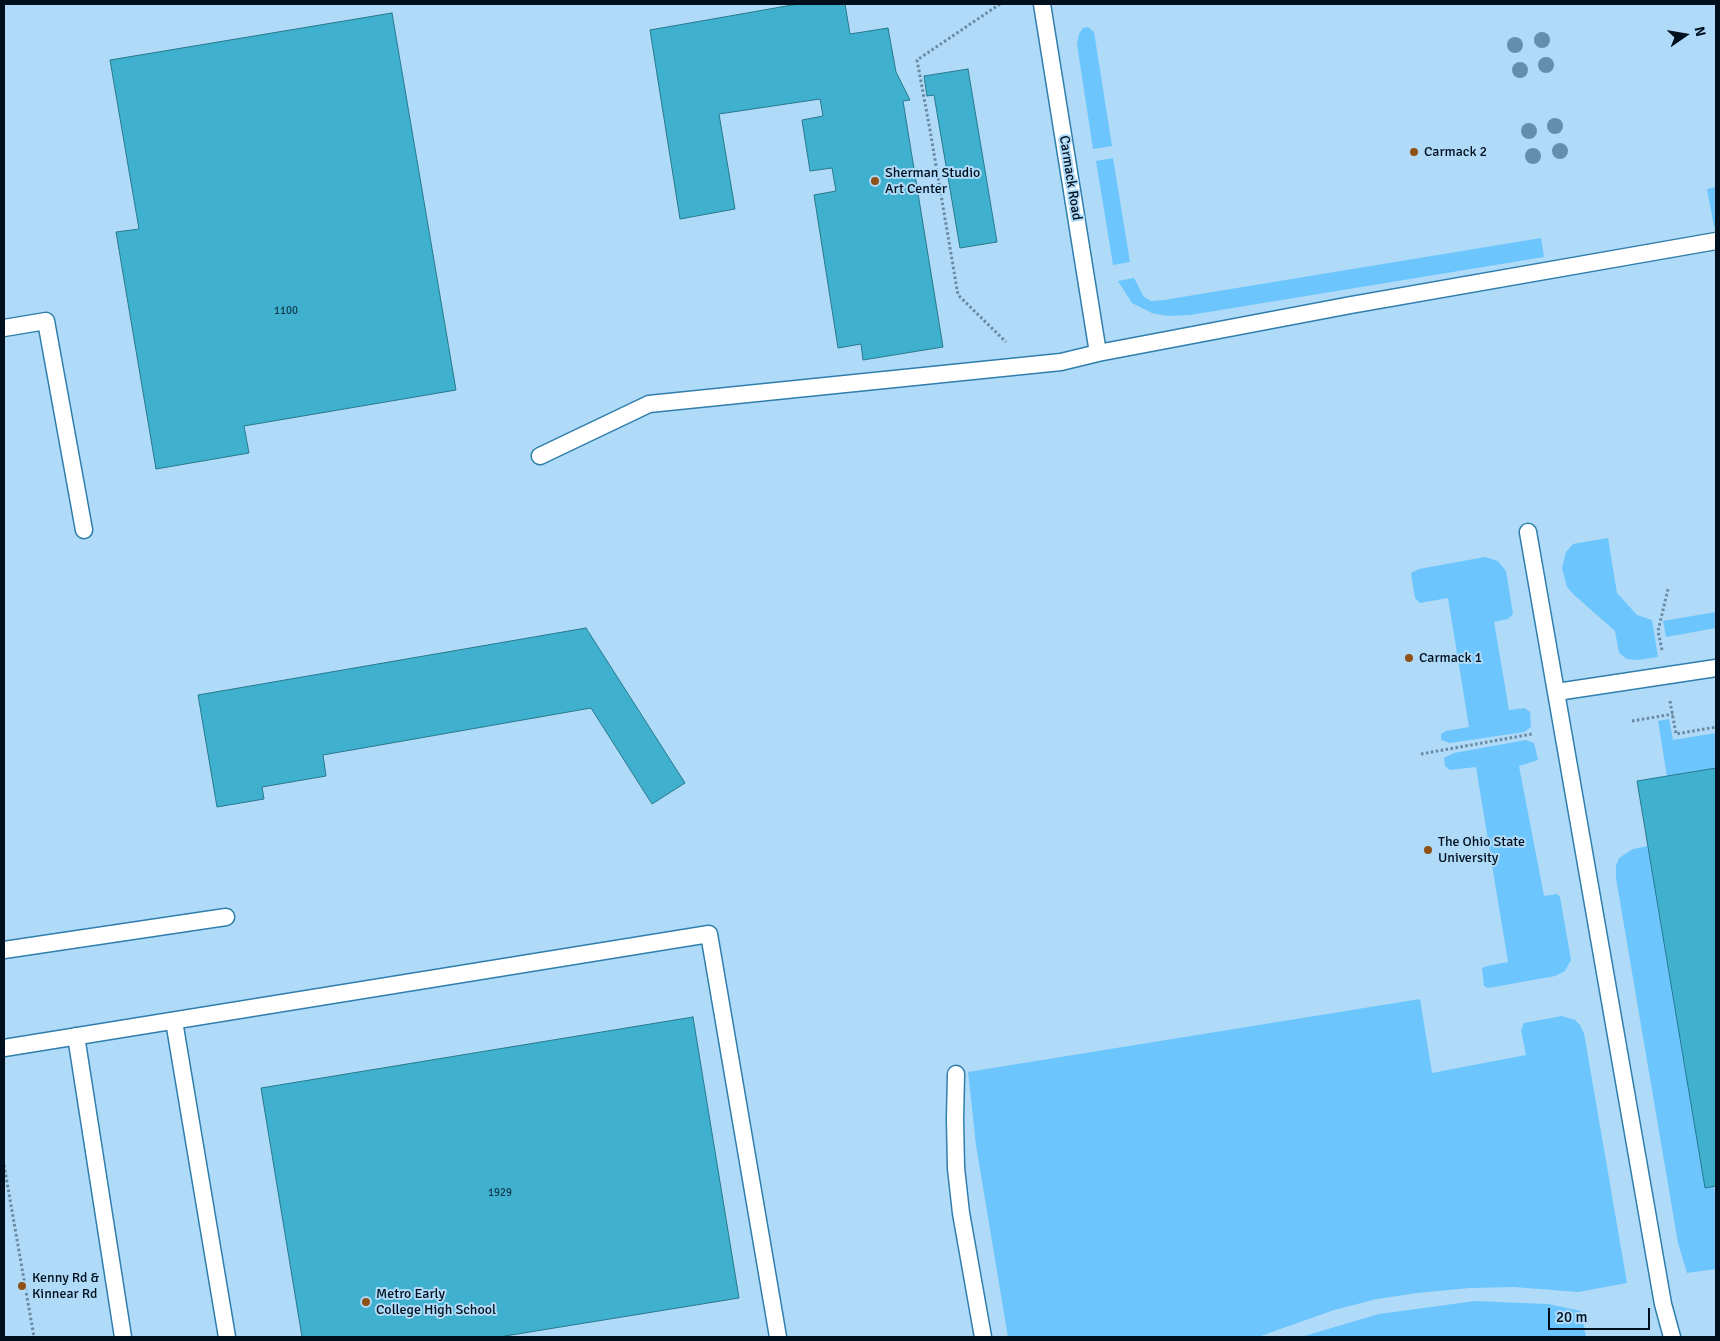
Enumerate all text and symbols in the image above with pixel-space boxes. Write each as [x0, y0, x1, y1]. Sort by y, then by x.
north arrow [1660, 10, 1710, 60]
text: N [1691, 25, 1709, 38]
street label: Carmack Road [1055, 134, 1085, 222]
place label: Carmack 2 [1424, 144, 1487, 160]
marker: Carmack 2 [1408, 146, 1420, 158]
place label: Sherman Studio Art Center [885, 165, 980, 198]
marker: Sherman Studio Art Center [869, 175, 881, 187]
house number: 1100 [274, 304, 298, 318]
place label: Carmack 1 [1419, 650, 1482, 666]
marker: Carmack 1 [1403, 652, 1415, 664]
place label: The Ohio State University [1438, 834, 1525, 866]
marker: The Ohio State University [1422, 844, 1434, 856]
house number: 1929 [488, 1186, 512, 1200]
place label: Kenny Rd & Kinnear Rd [32, 1270, 99, 1302]
marker: Kenny Rd & Kinnear Rd [16, 1280, 28, 1292]
place label: Metro Early College High School [376, 1286, 496, 1318]
marker: Metro Early College High School [360, 1296, 372, 1308]
scale bar [1550, 1298, 1652, 1330]
text: 20 m [1556, 1308, 1587, 1326]

